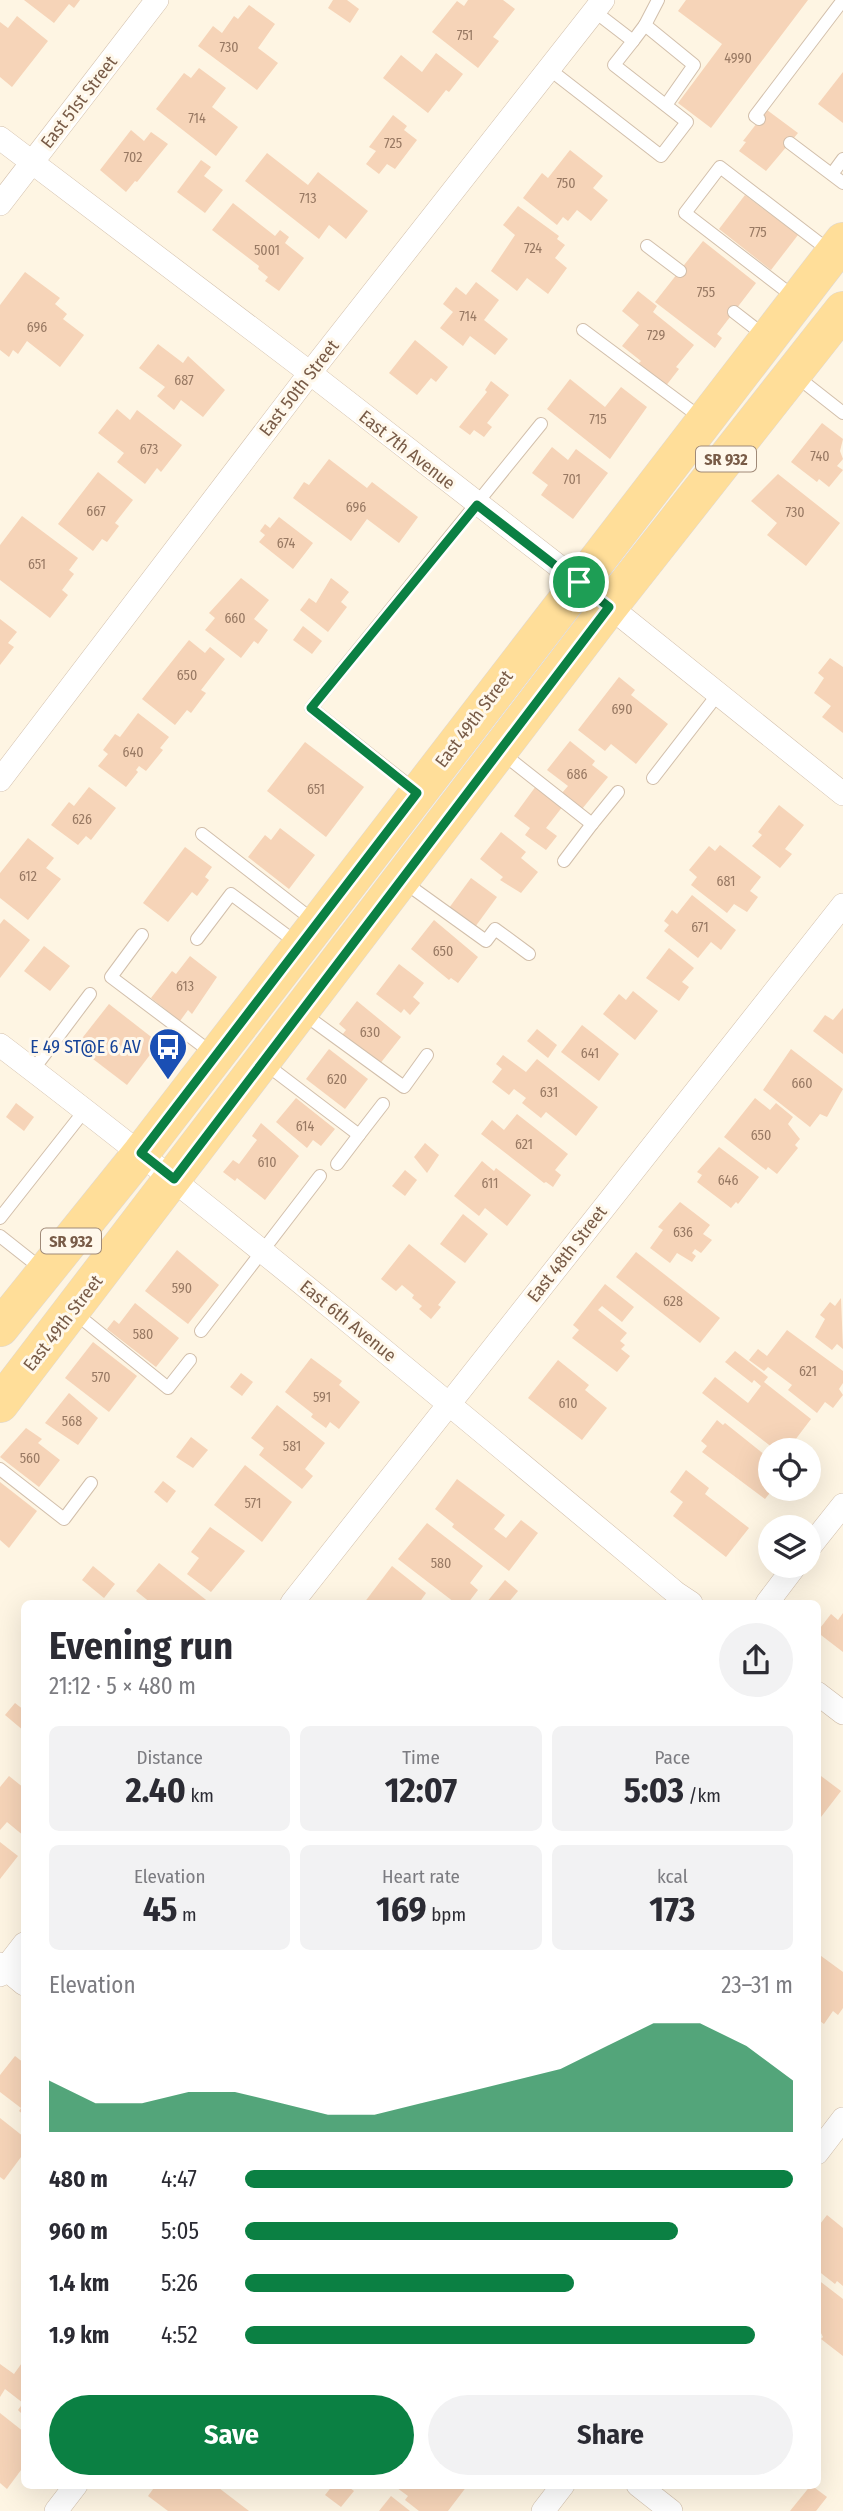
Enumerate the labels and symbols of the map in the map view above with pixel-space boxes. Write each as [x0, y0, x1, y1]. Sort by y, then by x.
house number: 751 [457, 27, 473, 44]
house number: 730 [219, 39, 239, 56]
house number: 4990 [724, 50, 752, 67]
street label: East 51st Street [36, 51, 122, 153]
house number: 714 [188, 110, 206, 127]
house number: 725 [384, 135, 402, 152]
house number: 702 [124, 149, 142, 166]
house number: 750 [556, 175, 576, 192]
house number: 713 [299, 190, 317, 207]
house number: 775 [749, 224, 767, 241]
house number: 724 [524, 240, 542, 257]
house number: 5001 [254, 242, 280, 259]
house number: 755 [697, 284, 715, 301]
house number: 714 [459, 308, 477, 325]
house number: 696 [27, 319, 47, 336]
house number: 729 [647, 327, 665, 344]
street label: East 50th Street [255, 335, 344, 441]
house number: 687 [174, 372, 194, 389]
street label: East 7th Avenue [355, 406, 459, 494]
house number: 715 [589, 411, 607, 428]
house number: 673 [140, 441, 158, 458]
road number: SR 932 [696, 446, 756, 472]
house number: 740 [810, 448, 830, 465]
house number: 701 [563, 471, 581, 488]
house number: 696 [346, 499, 366, 516]
house number: 667 [86, 503, 106, 520]
house number: 730 [785, 504, 805, 521]
house number: 674 [277, 535, 296, 552]
pin [549, 552, 609, 612]
house number: 651 [28, 556, 46, 573]
house number: 660 [224, 610, 246, 627]
street label: East 49th Street [430, 666, 518, 772]
house number: 650 [177, 667, 197, 684]
house number: 690 [612, 701, 632, 718]
house number: 640 [122, 744, 144, 761]
house number: 686 [567, 766, 587, 783]
house number: 651 [307, 781, 325, 798]
house number: 626 [72, 811, 92, 828]
house number: 612 [19, 868, 37, 885]
house number: 681 [716, 873, 736, 890]
house number: 671 [691, 919, 709, 936]
house number: 650 [433, 943, 453, 960]
house number: 613 [176, 978, 194, 995]
house number: 630 [360, 1024, 380, 1041]
bus stop icon: E 49 ST@E 6 AV [147, 1026, 189, 1081]
place label: E 49 ST@E 6 AV [30, 1036, 142, 1058]
house number: 641 [581, 1045, 599, 1062]
house number: 620 [327, 1071, 347, 1088]
house number: 660 [791, 1075, 813, 1092]
house number: 631 [540, 1084, 558, 1101]
house number: 614 [296, 1118, 314, 1135]
house number: 650 [751, 1127, 771, 1144]
house number: 621 [515, 1136, 533, 1153]
house number: 610 [257, 1154, 277, 1171]
house number: 646 [718, 1172, 738, 1189]
house number: 611 [481, 1175, 499, 1192]
street label: East 48th Street [523, 1201, 612, 1307]
house number: 636 [673, 1224, 693, 1241]
road number: SR 932 [41, 1228, 101, 1254]
street label: East 49th Street [19, 1271, 107, 1375]
street label: East 6th Avenue [295, 1276, 401, 1367]
house number: 590 [172, 1280, 192, 1297]
house number: 628 [663, 1293, 683, 1310]
house number: 580 [133, 1326, 153, 1343]
house number: 621 [799, 1363, 817, 1380]
house number: 570 [92, 1369, 110, 1386]
house number: 591 [313, 1389, 331, 1406]
house number: 610 [558, 1395, 578, 1412]
house number: 568 [62, 1413, 82, 1430]
house number: 581 [283, 1438, 301, 1455]
house number: 560 [20, 1450, 40, 1467]
house number: 571 [244, 1495, 262, 1512]
house number: 580 [431, 1555, 451, 1572]

